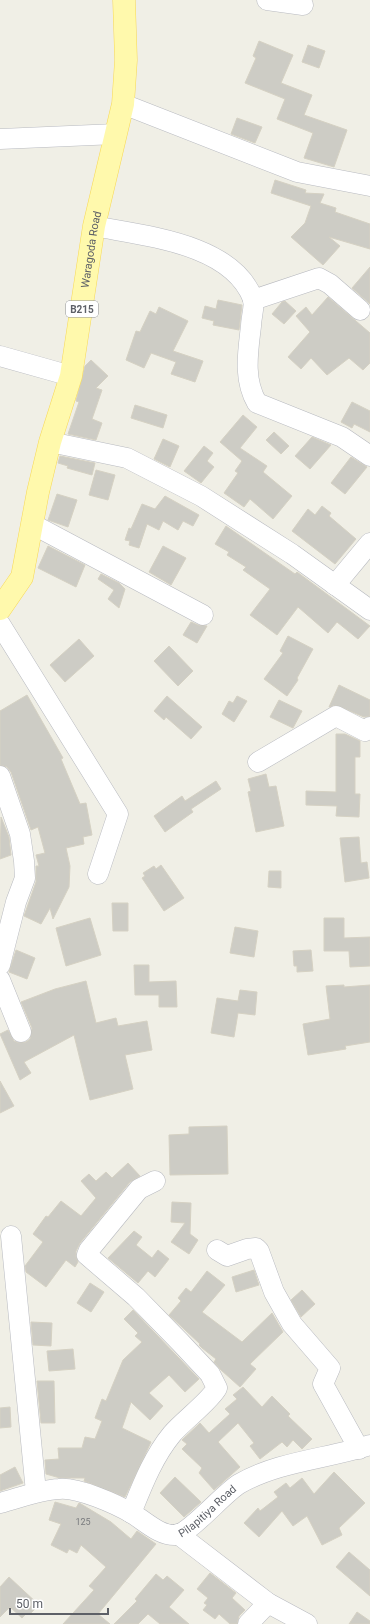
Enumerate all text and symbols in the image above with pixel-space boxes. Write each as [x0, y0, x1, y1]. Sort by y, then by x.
street label: Waragoda Road [78, 210, 104, 289]
road number: B215 [66, 301, 98, 317]
street label: Pilapitiya Road [176, 1482, 239, 1540]
house number: 125 [75, 1517, 91, 1527]
scale bar [10, 1590, 108, 1616]
text: 50 m [16, 1597, 43, 1611]

